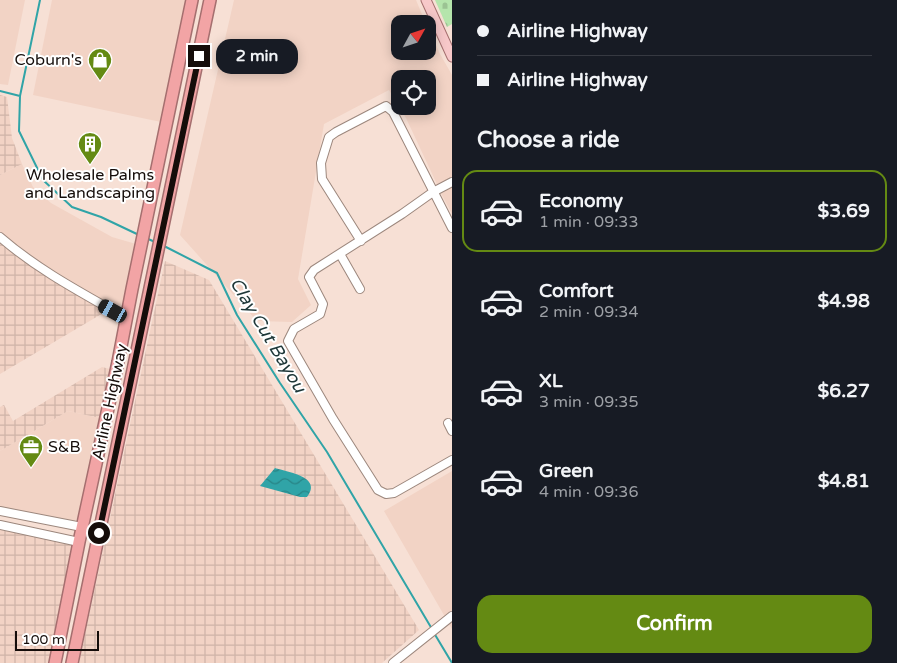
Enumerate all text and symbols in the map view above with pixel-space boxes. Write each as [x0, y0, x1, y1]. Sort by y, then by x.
north arrow [391, 15, 436, 60]
map controls [391, 15, 436, 115]
text: Airline Highway [507, 20, 648, 42]
callout: 2 min [216, 38, 299, 74]
route end [188, 45, 210, 67]
text: 2 min [236, 46, 278, 66]
shop icon: Coburn's [87, 47, 113, 81]
place label: Coburn's [14, 50, 82, 70]
text: Airline Highway [507, 69, 648, 91]
button: locate [391, 70, 436, 115]
text: Choose a ride [477, 127, 620, 153]
building icon: Wholesale Palms and Landscaping [77, 131, 103, 165]
place label: Wholesale Palms and Landscaping [25, 165, 155, 203]
icon: car [479, 189, 524, 234]
text: Economy [539, 190, 623, 212]
text: $3.69 [818, 200, 870, 222]
text: 1 min · 09:33 [539, 212, 638, 232]
water label: Clay Cut Bayou [225, 274, 311, 397]
icon: car [479, 279, 524, 324]
text: Comfort [539, 280, 613, 302]
text: $4.98 [818, 290, 870, 312]
car [96, 297, 129, 325]
text: 2 min · 09:34 [539, 302, 638, 322]
street label: Airline Highway [88, 342, 132, 462]
icon: car [479, 369, 524, 414]
text: XL [539, 370, 563, 392]
text: $6.27 [818, 380, 870, 402]
text: 3 min · 09:35 [539, 392, 638, 412]
office icon: S&B [18, 434, 44, 468]
place label: S&B [48, 437, 81, 457]
icon: car [479, 459, 524, 504]
text: Green [539, 460, 593, 482]
text: $4.81 [818, 470, 870, 492]
text: 4 min · 09:36 [539, 482, 638, 502]
route start [88, 522, 110, 544]
button: Confirm [477, 595, 872, 653]
scale bar [15, 628, 99, 651]
text: 100 m [22, 631, 65, 648]

